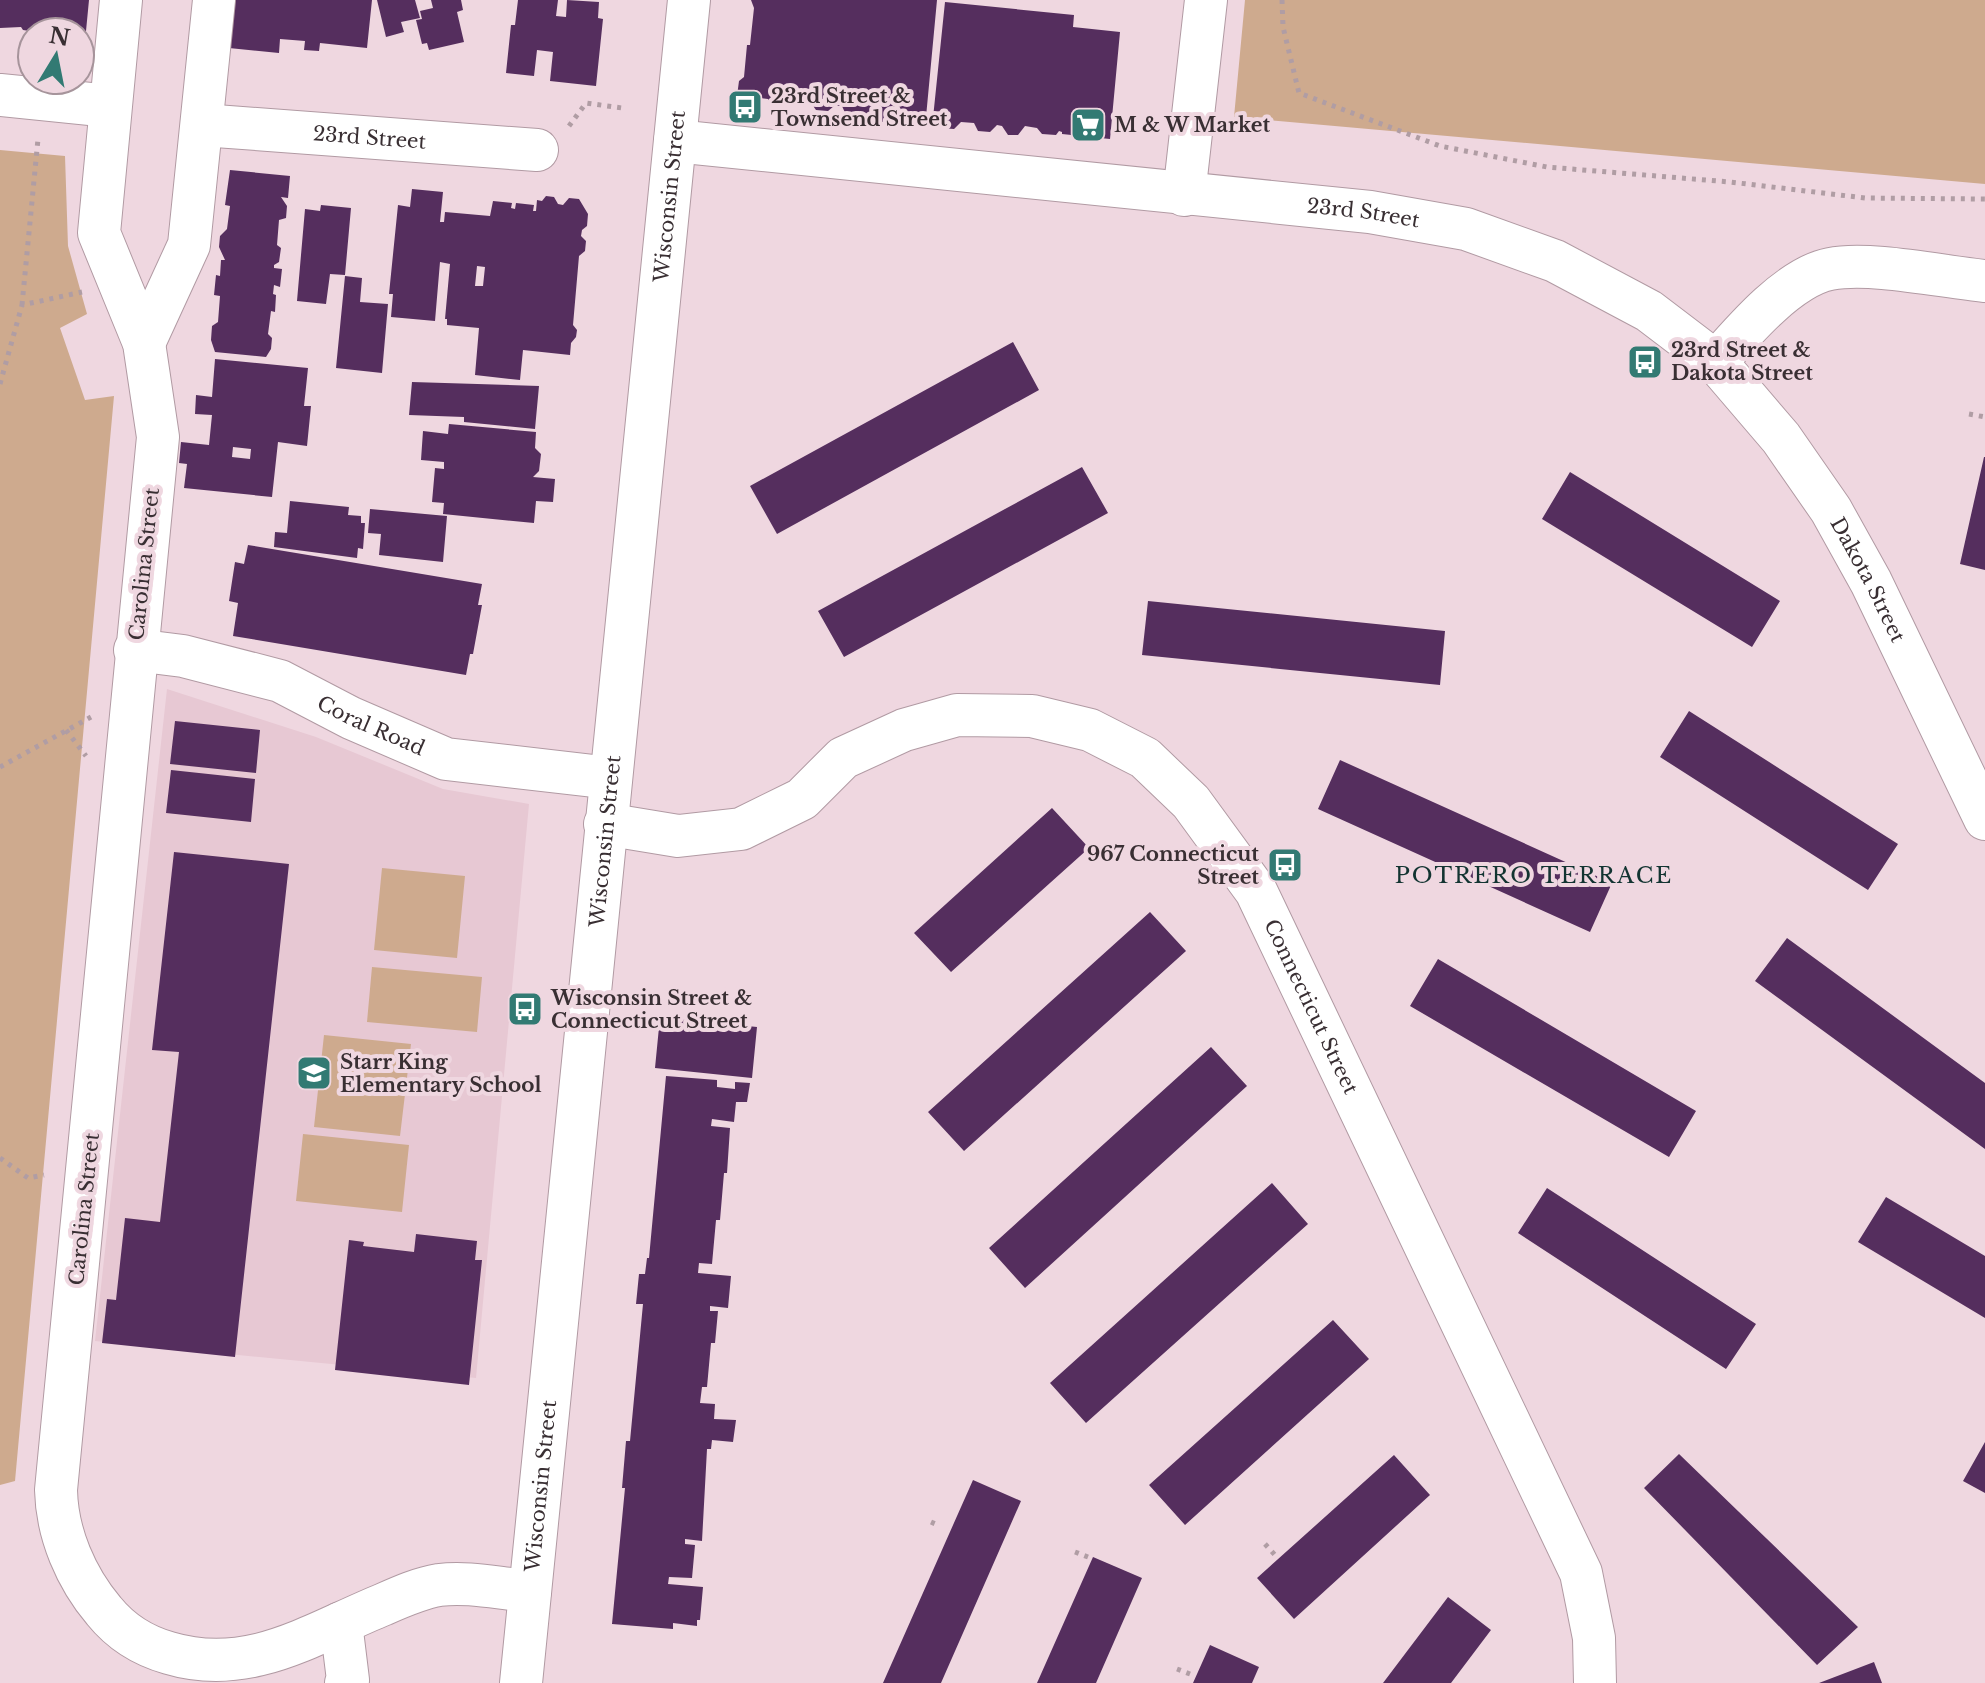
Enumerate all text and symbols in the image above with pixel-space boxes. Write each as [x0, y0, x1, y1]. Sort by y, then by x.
north arrow [16, 16, 96, 96]
text: N [47, 22, 72, 52]
place label: 23rd Street & Townsend Street [771, 84, 948, 131]
bus stop icon: 23rd Street & Townsend Street [726, 88, 764, 126]
supermarket icon: M & W Market [1069, 106, 1107, 144]
street label: Wisconsin Street [649, 109, 690, 284]
place label: M & W Market [1114, 113, 1270, 137]
street label: 23rd Street [312, 121, 427, 154]
street label: 23rd Street [1306, 194, 1422, 233]
place label: 23rd Street & Dakota Street [1671, 338, 1813, 385]
bus stop icon: 23rd Street & Dakota Street [1626, 343, 1664, 381]
street label: Carolina Street [124, 486, 164, 642]
street label: Dakota Street [1825, 513, 1910, 647]
street label: Coral Road [313, 691, 428, 760]
street label: Wisconsin Street [584, 754, 626, 929]
place label: 967 Connecticut Street [1087, 842, 1259, 889]
bus stop icon: 967 Connecticut Street [1266, 846, 1304, 884]
district label: POTRERO TERRACE [1395, 862, 1673, 889]
street label: Connecticut Street [1259, 915, 1363, 1098]
place label: Wisconsin Street & Connecticut Street [550, 986, 752, 1033]
bus stop icon: Wisconsin Street & Connecticut Street [506, 990, 544, 1028]
place label: Starr King Elementary School [340, 1050, 541, 1097]
school or university icon: Starr King Elementary School [295, 1054, 333, 1092]
street label: Carolina Street [64, 1131, 104, 1287]
street label: Wisconsin Street [520, 1398, 561, 1574]

